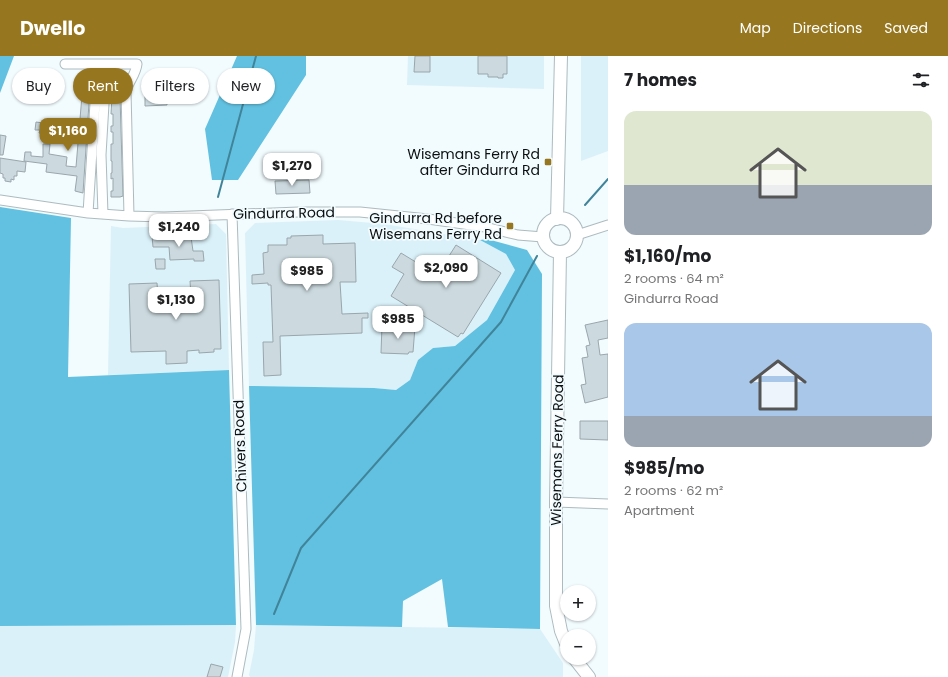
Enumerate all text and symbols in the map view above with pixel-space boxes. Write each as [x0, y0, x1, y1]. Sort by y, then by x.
text: Dwello [20, 15, 85, 42]
text: Map [740, 18, 771, 38]
text: Directions [793, 18, 862, 38]
text: Saved [884, 18, 928, 38]
chip: Buy [12, 68, 65, 104]
chip: Rent [73, 68, 133, 104]
chip: Filters [141, 68, 209, 104]
chip: New [217, 68, 275, 104]
text: 7 homes [624, 68, 697, 92]
icon: filters [910, 69, 932, 91]
pin: $1,160 [35, 118, 101, 152]
text: $1,160 [49, 121, 87, 140]
icon: home [742, 137, 814, 209]
place label: Wisemans Ferry Rd after Gindurra Rd [407, 144, 540, 180]
pin: $1,270 [259, 153, 325, 187]
text: $1,270 [272, 156, 312, 175]
marker: Wisemans Ferry Rd after Gindurra Rd [543, 157, 553, 167]
street label: Gindurra Road [233, 202, 335, 224]
place label: Gindurra Rd before Wisemans Ferry Rd [369, 208, 502, 244]
pin: $1,240 [146, 214, 212, 248]
text: $1,240 [158, 217, 200, 236]
marker: Gindurra Rd before Wisemans Ferry Rd [505, 221, 515, 231]
text: $1,160/mo [624, 244, 711, 268]
pin: $2,090 [413, 255, 479, 289]
pin: $985 [283, 258, 331, 292]
text: $2,090 [424, 258, 468, 277]
text: $985 [290, 261, 324, 280]
text: 2 rooms · 64 m² [624, 269, 724, 288]
pin: $1,130 [143, 287, 209, 321]
text: Gindurra Road [624, 289, 719, 308]
text: $1,130 [157, 290, 195, 309]
pin: $985 [374, 306, 422, 340]
text: $985 [381, 309, 415, 328]
icon: home [742, 349, 814, 421]
street label: Wisemans Ferry Road [546, 374, 568, 526]
street label: Chivers Road [228, 399, 252, 493]
text: $985/mo [624, 456, 704, 480]
text: 2 rooms · 62 m² [624, 481, 723, 500]
text: Apartment [624, 501, 694, 520]
map controls [560, 585, 596, 665]
button: + [560, 585, 596, 621]
button: − [560, 629, 596, 665]

